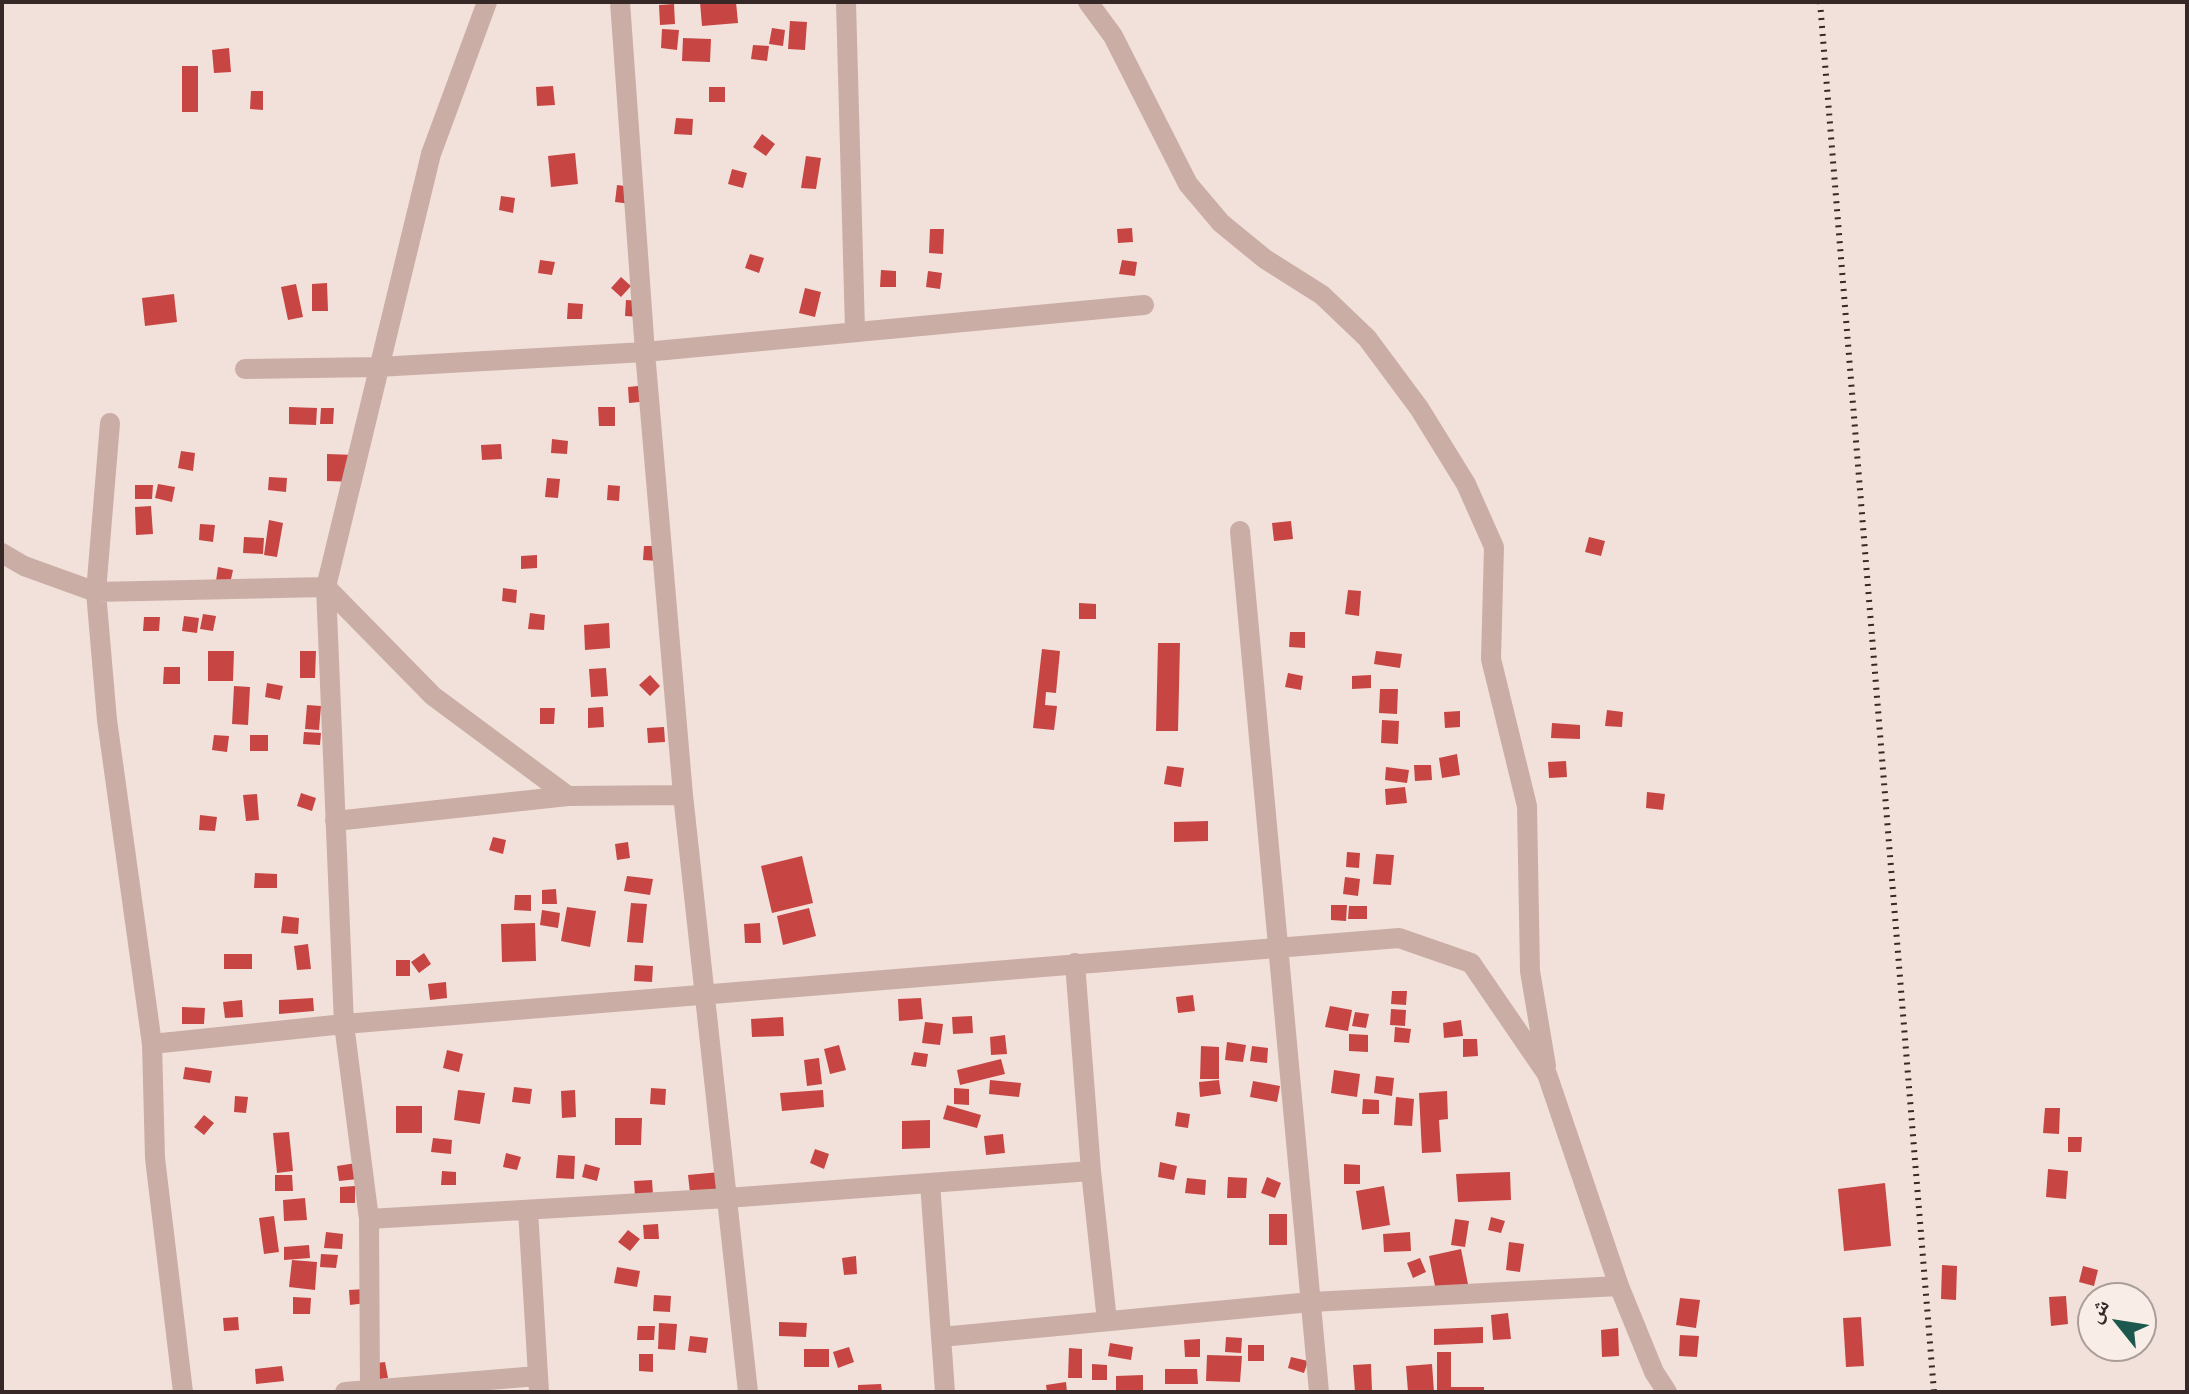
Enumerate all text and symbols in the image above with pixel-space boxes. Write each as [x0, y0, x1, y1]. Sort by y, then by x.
north arrow [2077, 1282, 2157, 1362]
text: ش [2081, 1294, 2114, 1327]

